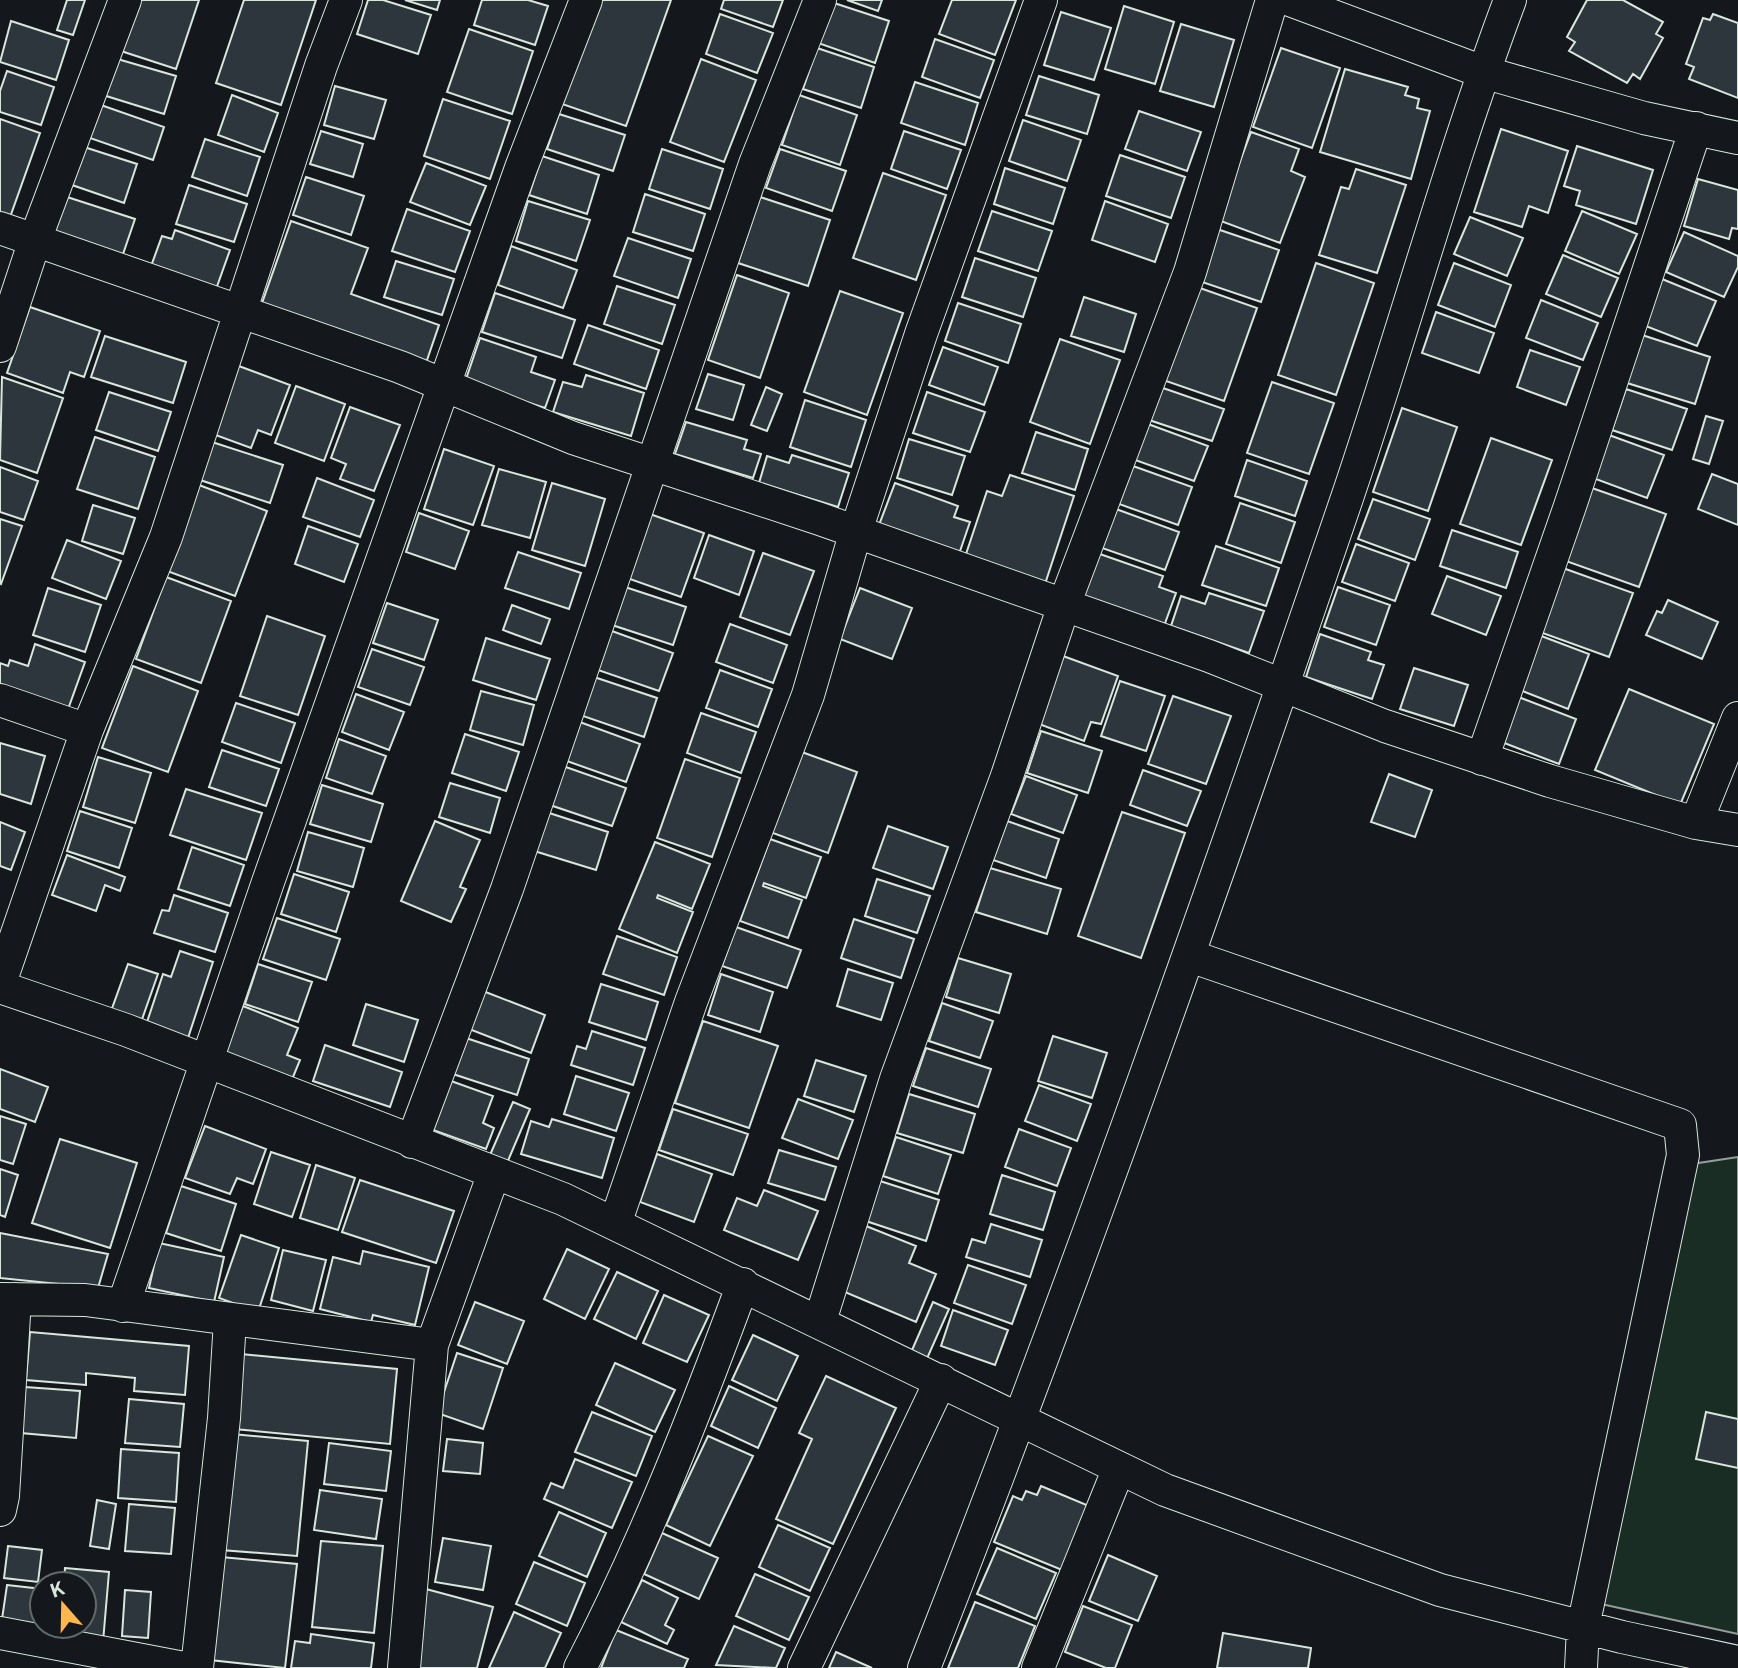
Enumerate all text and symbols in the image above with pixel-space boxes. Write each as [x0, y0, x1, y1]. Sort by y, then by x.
north arrow [28, 1570, 98, 1640]
text: K [47, 1576, 68, 1602]

